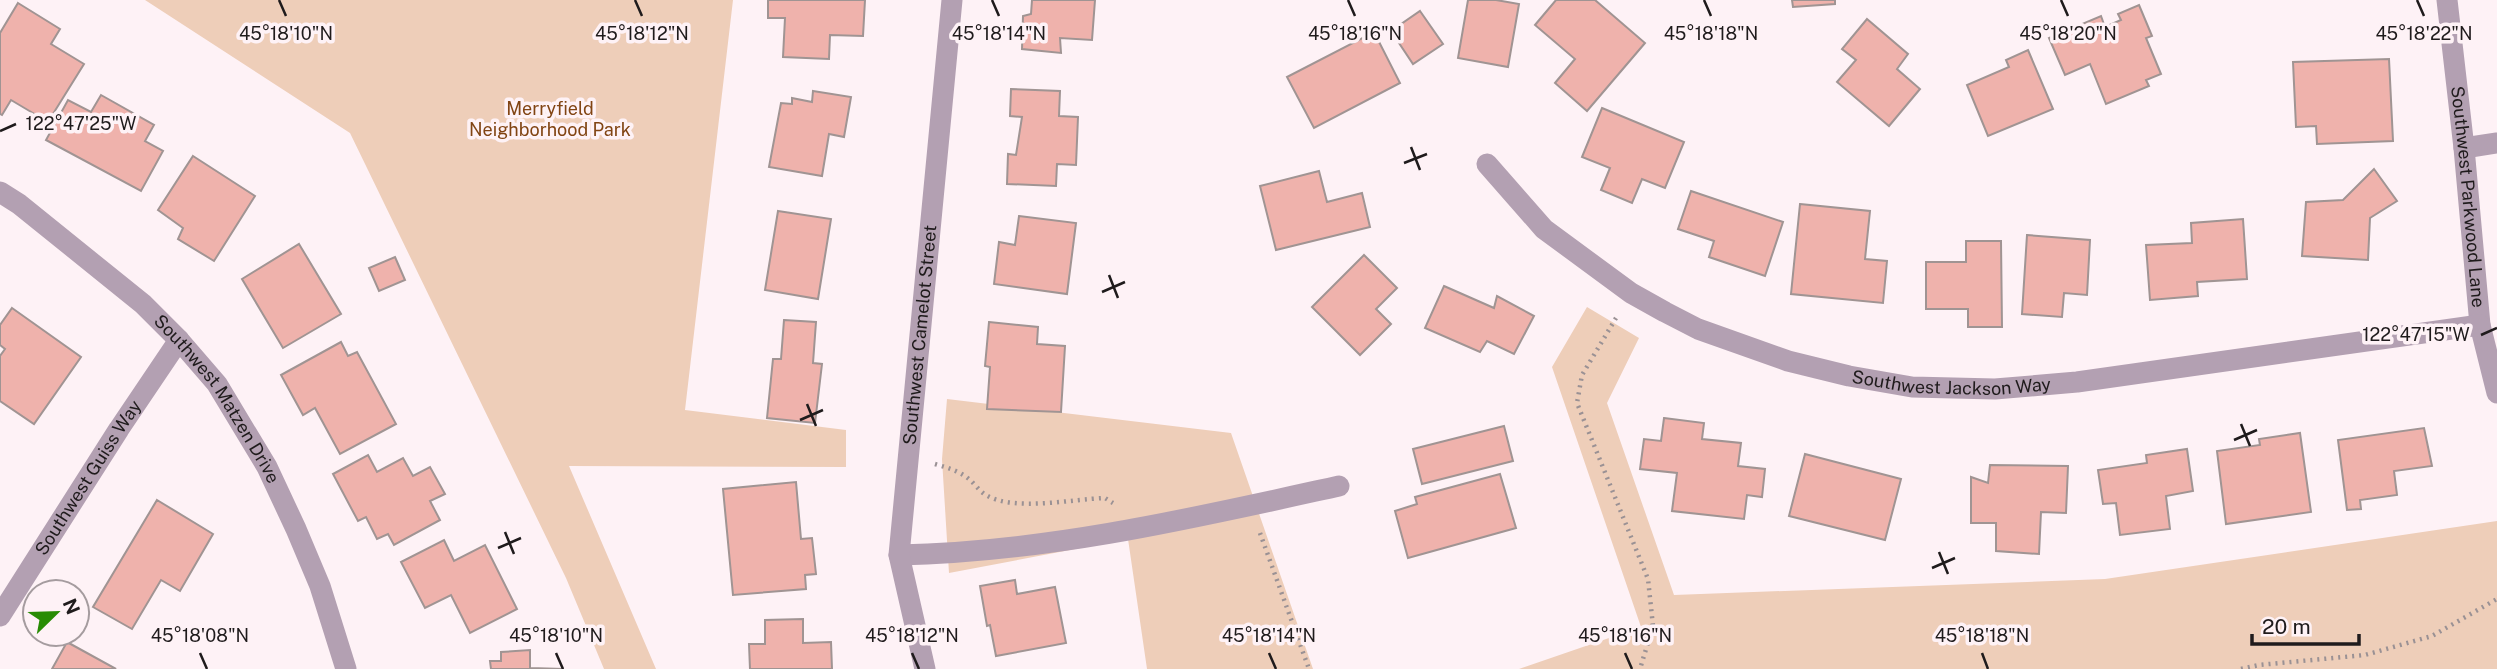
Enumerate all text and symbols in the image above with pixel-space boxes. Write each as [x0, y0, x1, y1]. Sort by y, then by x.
text: 45°18'10"N [239, 23, 333, 44]
text: 45°18'12"N [595, 23, 689, 44]
text: 45°18'14"N [952, 23, 1046, 44]
text: 45°18'16"N [1308, 23, 1402, 44]
text: 45°18'18"N [1664, 23, 1758, 44]
text: 45°18'20"N [2019, 23, 2117, 44]
text: 45°18'22"N [2375, 23, 2473, 44]
street label: Southwest Parkwood Lane [2447, 85, 2489, 309]
park label: Merryfield Neighborhood Park [469, 98, 631, 140]
text: 122°47'25"W [26, 113, 136, 134]
street label: Southwest Camelot Street [899, 224, 940, 446]
street label: Southwest Matzen Drive [150, 310, 284, 487]
text: 122°47'15"W [2362, 324, 2470, 345]
street label: Southwest Jackson Way [1850, 366, 2052, 399]
street label: Southwest Guiss Way [30, 396, 146, 559]
north arrow [21, 578, 91, 648]
text: N [59, 595, 85, 617]
scale bar [2252, 602, 2359, 646]
text: 20 m [2262, 614, 2311, 639]
text: 45°18'08"N [151, 625, 249, 646]
text: 45°18'10"N [509, 625, 603, 646]
text: 45°18'12"N [865, 625, 959, 646]
text: 45°18'14"N [1222, 625, 1316, 646]
text: 45°18'16"N [1578, 625, 1672, 646]
text: 45°18'18"N [1935, 625, 2029, 646]

